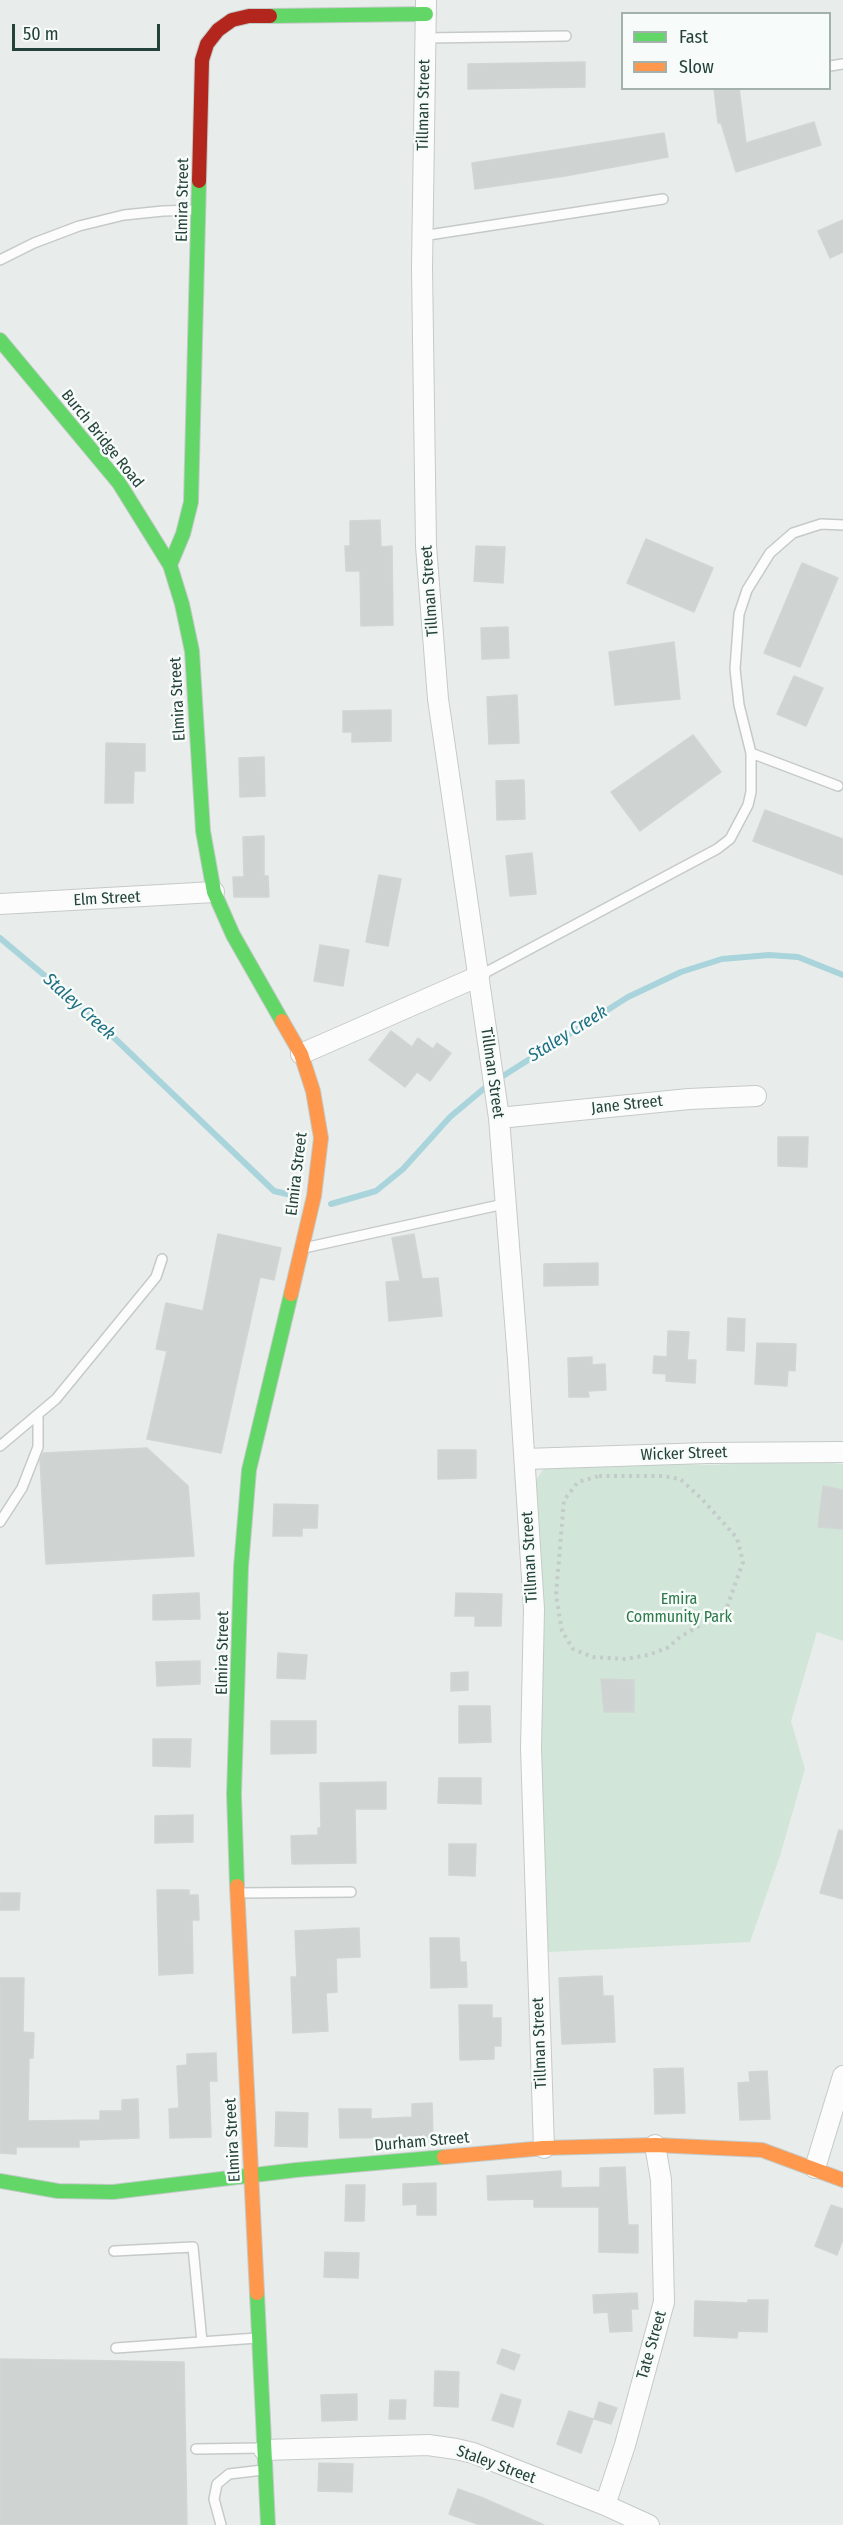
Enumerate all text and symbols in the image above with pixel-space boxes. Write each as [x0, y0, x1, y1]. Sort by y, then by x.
scale bar [15, 12, 164, 50]
legend [621, 12, 831, 90]
text: 50 m [23, 23, 59, 45]
text: Fast [679, 26, 708, 48]
text: Slow [679, 56, 714, 78]
street label: Tillman Street [414, 59, 434, 151]
street label: Elmira Street [173, 158, 193, 242]
street label: Burch Bridge Road [57, 386, 147, 492]
street label: Tillman Street [417, 545, 443, 637]
street label: Elmira Street [166, 657, 190, 741]
street label: Elm Street [73, 888, 141, 910]
water label: Staley Creek [39, 969, 119, 1045]
water label: Staley Creek [524, 1001, 612, 1067]
street label: Tillman Street [476, 1026, 508, 1120]
street label: Jane Street [590, 1092, 664, 1118]
street label: Elmira Street [282, 1131, 312, 1217]
street label: Wicker Street [640, 1443, 728, 1465]
street label: Tillman Street [518, 1511, 542, 1603]
park label: Emira Community Park [626, 1590, 732, 1628]
street label: Elmira Street [213, 1611, 233, 1695]
street label: Tillman Street [529, 1997, 551, 2089]
street label: Elmira Street [221, 2098, 245, 2182]
street label: Durham Street [374, 2128, 470, 2156]
street label: Tate Street [633, 2308, 671, 2382]
street label: Staley Street [454, 2442, 538, 2488]

